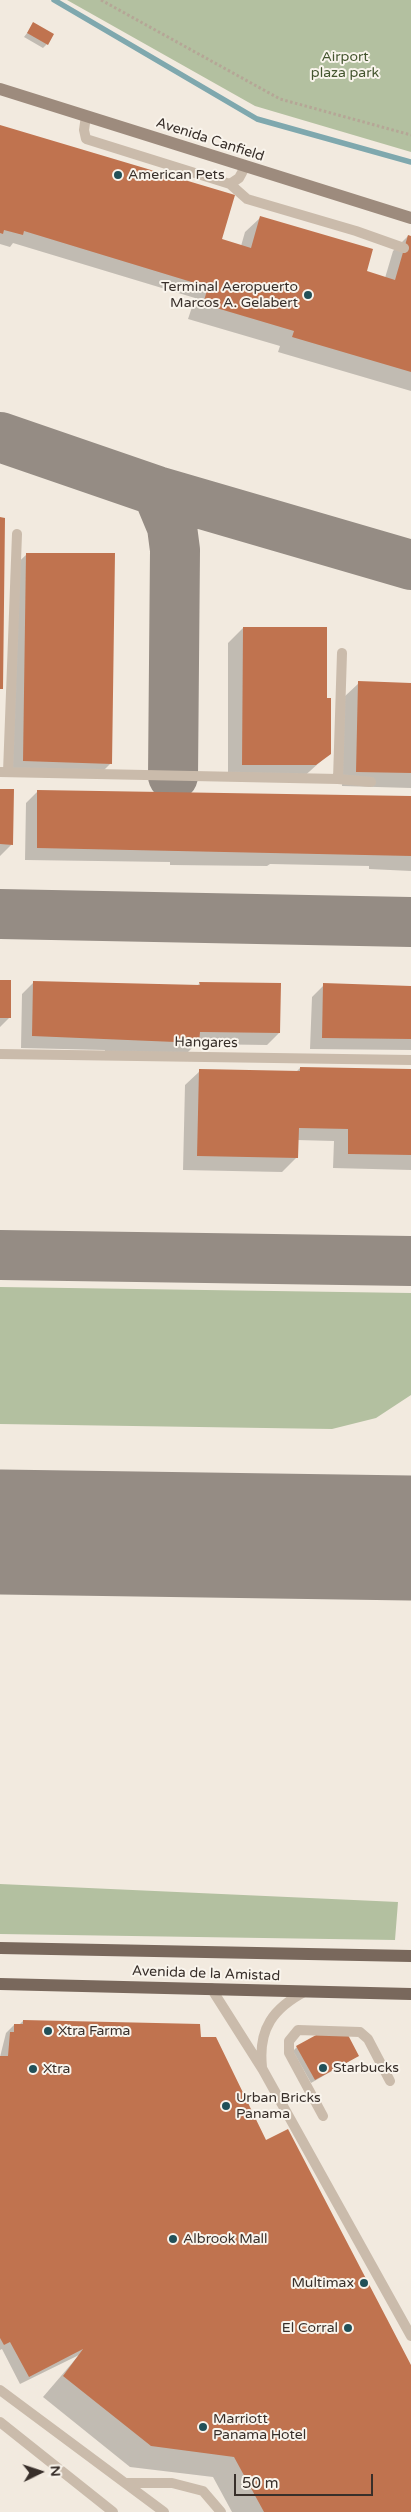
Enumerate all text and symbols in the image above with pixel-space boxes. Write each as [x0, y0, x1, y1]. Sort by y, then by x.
park label: Airport plaza park [311, 49, 379, 82]
street label: Avenida Canfield [154, 115, 266, 165]
place label: American Pets [128, 167, 225, 183]
marker: American Pets [112, 169, 124, 181]
place label: Terminal Aeropuerto Marcos A. Gelabert [161, 279, 298, 312]
marker: Terminal Aeropuerto Marcos A. Gelabert [302, 289, 314, 301]
street label: Hangares [174, 1034, 238, 1052]
street label: Avenida de la Amistad [132, 1963, 280, 1985]
place label: Xtra Farma [58, 2023, 130, 2039]
marker: Xtra Farma [42, 2025, 54, 2037]
place label: Starbucks [333, 2060, 399, 2076]
place label: Xtra [43, 2061, 70, 2077]
marker: Starbucks [317, 2062, 329, 2074]
marker: Xtra [27, 2063, 39, 2075]
place label: Urban Bricks Panama [236, 2090, 321, 2122]
marker: Urban Bricks Panama [220, 2100, 232, 2112]
place label: Albrook Mall [183, 2231, 267, 2247]
marker: Albrook Mall [167, 2233, 179, 2245]
place label: Multimax [292, 2275, 354, 2291]
marker: Multimax [358, 2277, 370, 2289]
place label: El Corral [282, 2320, 338, 2336]
marker: El Corral [342, 2322, 354, 2334]
place label: Marriott Panama Hotel [213, 2411, 306, 2444]
marker: Marriott Panama Hotel [197, 2421, 209, 2433]
north arrow [15, 2447, 65, 2497]
scale bar [236, 2464, 375, 2496]
text: N [47, 2465, 64, 2477]
text: 50 m [242, 2474, 279, 2492]

